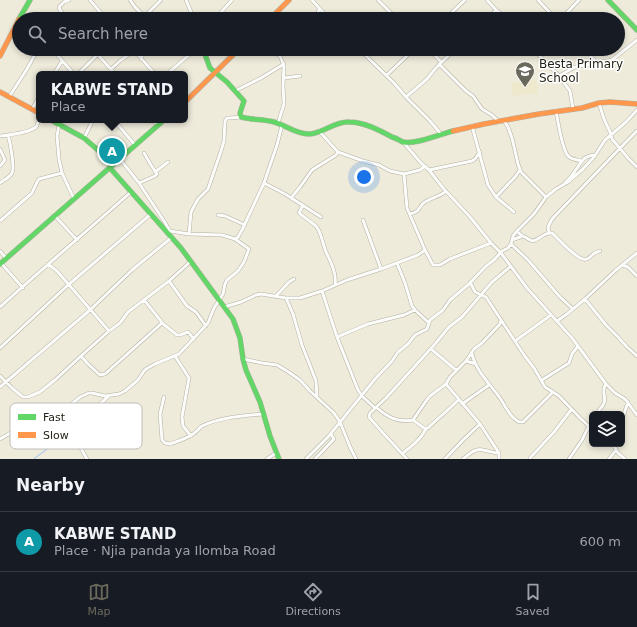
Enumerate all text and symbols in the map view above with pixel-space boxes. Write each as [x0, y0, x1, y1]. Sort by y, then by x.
search box [12, 12, 625, 56]
icon: search [26, 23, 48, 45]
text: Search here [58, 25, 148, 43]
place label: Besta Primary School [539, 57, 623, 85]
school or university icon: Besta Primary School [514, 60, 536, 88]
popup [36, 71, 188, 123]
text: KABWE STAND [51, 81, 173, 99]
text: Place [51, 99, 85, 114]
pin: A [99, 136, 125, 166]
your location [354, 167, 374, 187]
legend [10, 403, 142, 449]
text: Fast [43, 411, 66, 424]
map controls [589, 411, 625, 447]
button: layers [589, 411, 625, 447]
text: Slow [43, 429, 69, 442]
text: Nearby [16, 475, 85, 495]
text: KABWE STAND [54, 525, 176, 543]
text: A [24, 534, 34, 549]
text: 600 m [579, 534, 621, 549]
text: Place · Njia panda ya Ilomba Road [54, 543, 276, 558]
tab: Map [87, 581, 111, 618]
tab: Directions [285, 581, 341, 618]
tab: Saved [516, 581, 550, 618]

